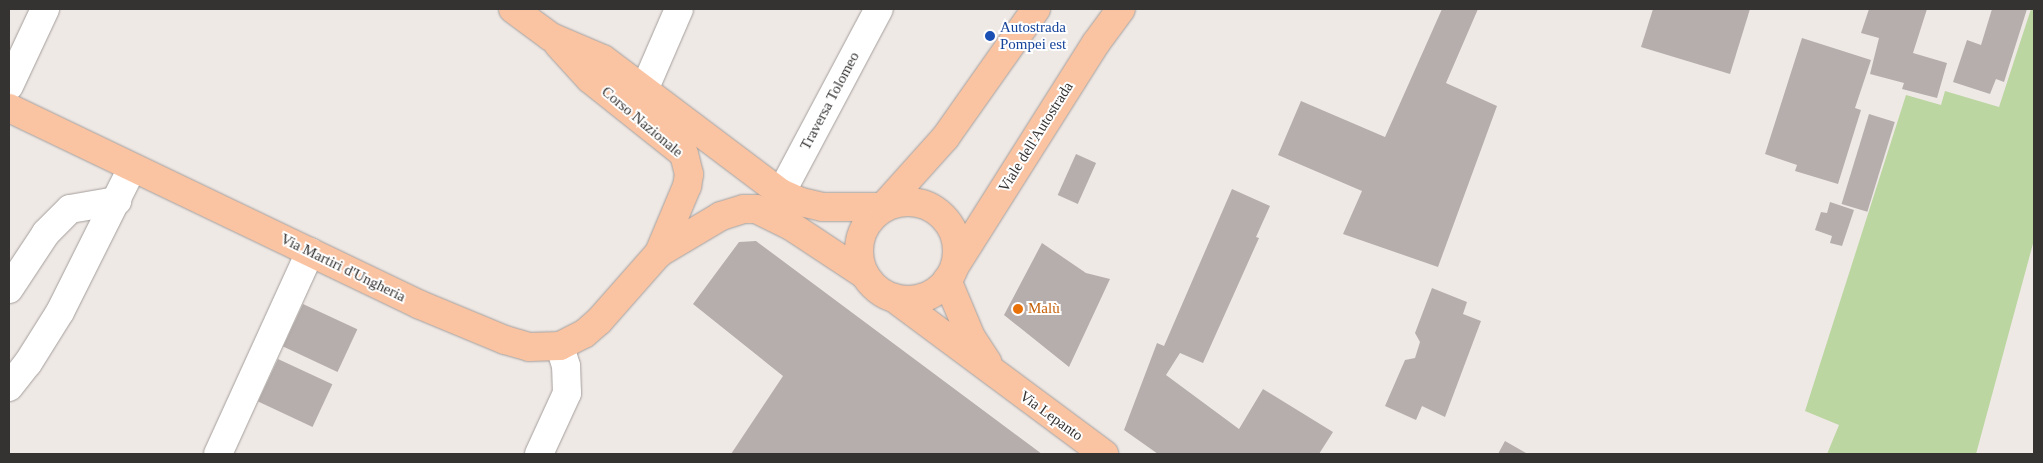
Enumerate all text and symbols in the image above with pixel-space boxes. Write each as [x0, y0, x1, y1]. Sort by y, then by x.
place label: Autostrada Pompei est [1000, 18, 1066, 53]
marker: Autostrada Pompei est [984, 30, 996, 42]
street label: Traversa Tolomeo [797, 49, 863, 153]
street label: Viale dell'Autostrada [995, 79, 1077, 195]
street label: Corso Nazionale [598, 83, 686, 161]
street label: Via Martiri d'Ungheria [278, 230, 408, 306]
place label: Malù [1028, 300, 1060, 318]
marker: Malù [1012, 303, 1024, 315]
street label: Via Lepanto [1016, 387, 1086, 445]

